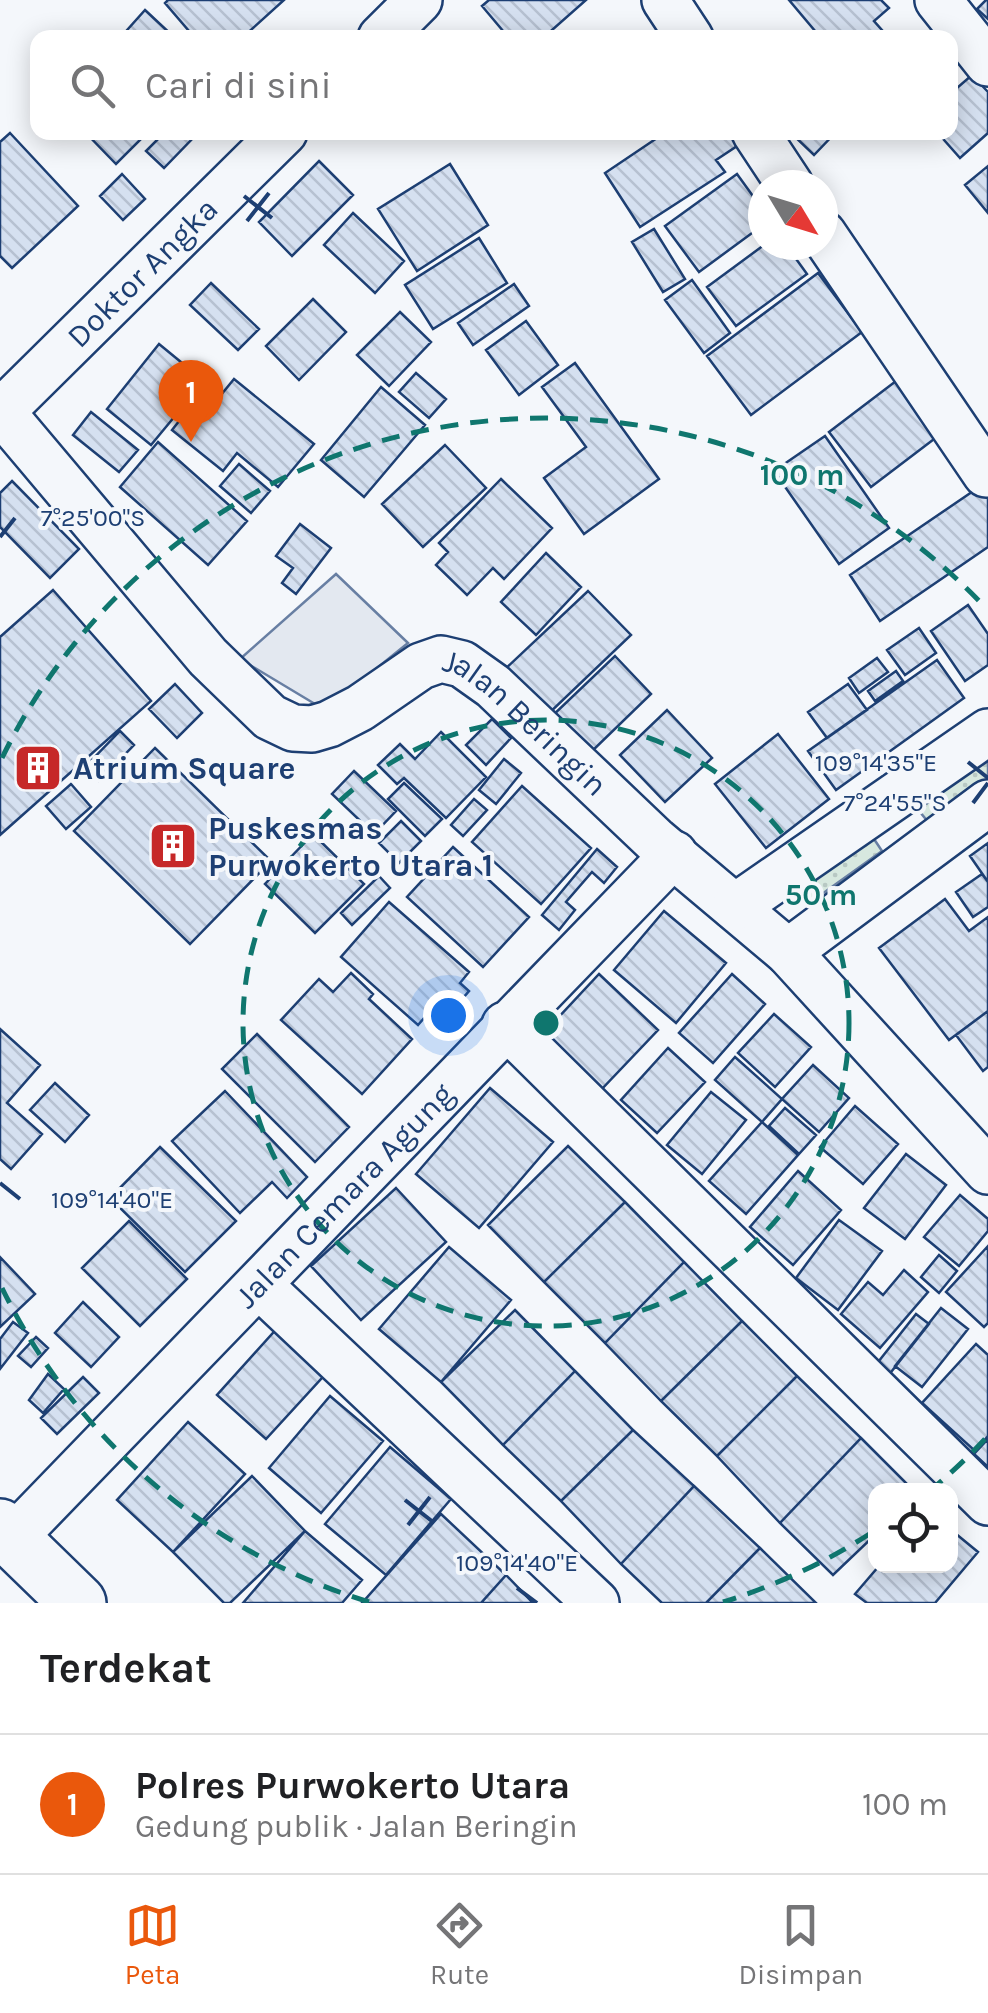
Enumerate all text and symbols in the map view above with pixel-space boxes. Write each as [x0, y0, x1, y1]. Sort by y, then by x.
search box [30, 30, 958, 140]
icon: search [65, 58, 120, 113]
text: Cari di sini [145, 63, 332, 108]
north arrow [748, 170, 838, 260]
street label: Doktor Angka [59, 190, 225, 355]
pin: 1 [158, 360, 224, 442]
text: 100 m [760, 457, 844, 493]
text: 7°25'00"S [41, 503, 145, 532]
street label: Jalan Beringin [439, 642, 615, 803]
building icon: Atrium Square [12, 742, 64, 794]
text: 109°14'35"E [815, 748, 937, 777]
place label: Atrium Square [73, 750, 295, 787]
text: 7°24'55"S [843, 788, 947, 817]
place label: Puskesmas Purwokerto Utara 1 [208, 810, 493, 884]
building icon: Puskesmas Purwokerto Utara 1 [147, 820, 199, 872]
text: 50 m [785, 877, 857, 913]
your location [423, 990, 474, 1041]
centre of rings [528, 1005, 564, 1041]
street label: Jalan Cemara Agung [227, 1075, 461, 1315]
text: 109°14'40"E [51, 1185, 173, 1214]
map controls [868, 1483, 958, 1573]
button: locate [868, 1483, 958, 1573]
text: 109°14'40"E [456, 1548, 578, 1577]
text: Terdekat [40, 1643, 212, 1693]
text: Polres Purwokerto Utara [135, 1763, 570, 1808]
text: 1 [67, 1786, 78, 1823]
text: 100 m [862, 1786, 948, 1823]
text: Gedung publik · Jalan Beringin [135, 1808, 578, 1845]
tab: Peta [125, 1898, 181, 1991]
tab: Rute [430, 1898, 489, 1991]
tab: Disimpan [738, 1898, 863, 1991]

